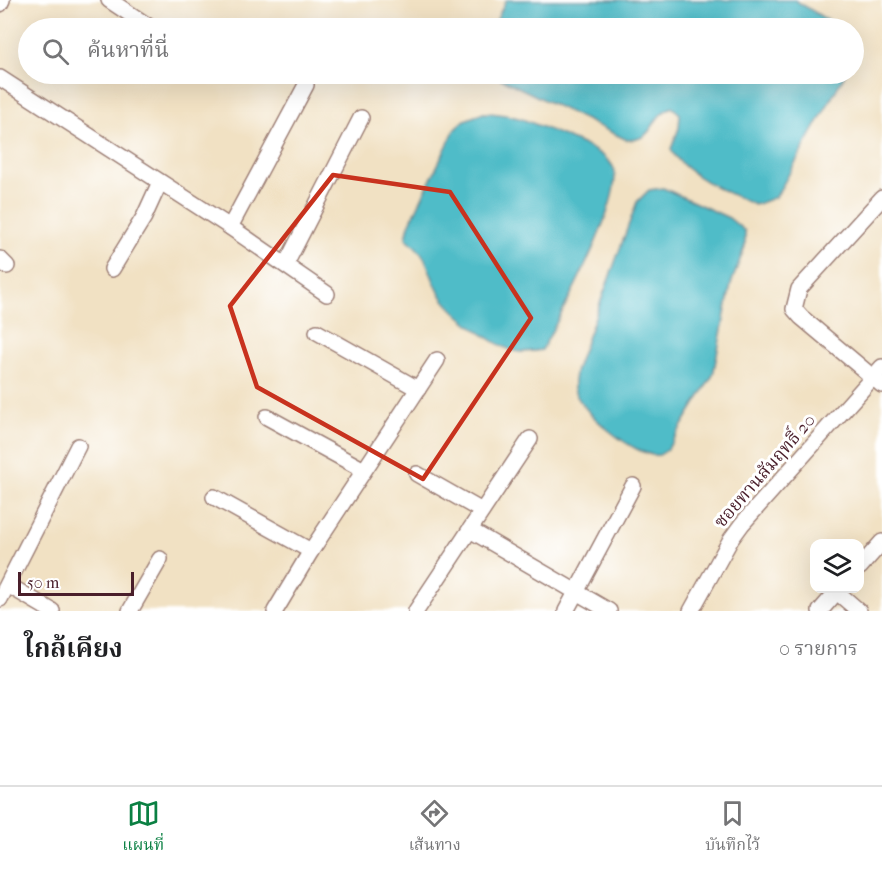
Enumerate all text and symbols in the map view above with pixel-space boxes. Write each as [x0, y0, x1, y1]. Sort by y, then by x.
search box [18, 18, 864, 84]
icon: search [39, 35, 72, 68]
text: ค้นหาที่นี่ [87, 37, 169, 63]
street label: ซอยทานสัมฤทธิ์ 20 [707, 408, 820, 532]
map controls [810, 539, 864, 593]
button: layers [810, 539, 864, 593]
scale bar [18, 569, 134, 596]
text: 50 m [27, 573, 59, 592]
text: ใกล้เคียง [24, 633, 123, 664]
text: 0 รายการ [779, 637, 858, 660]
tab: แผนที่ [122, 797, 164, 859]
tab: เส้นทาง [409, 797, 461, 859]
tab: บันทึกไว้ [705, 797, 760, 859]

